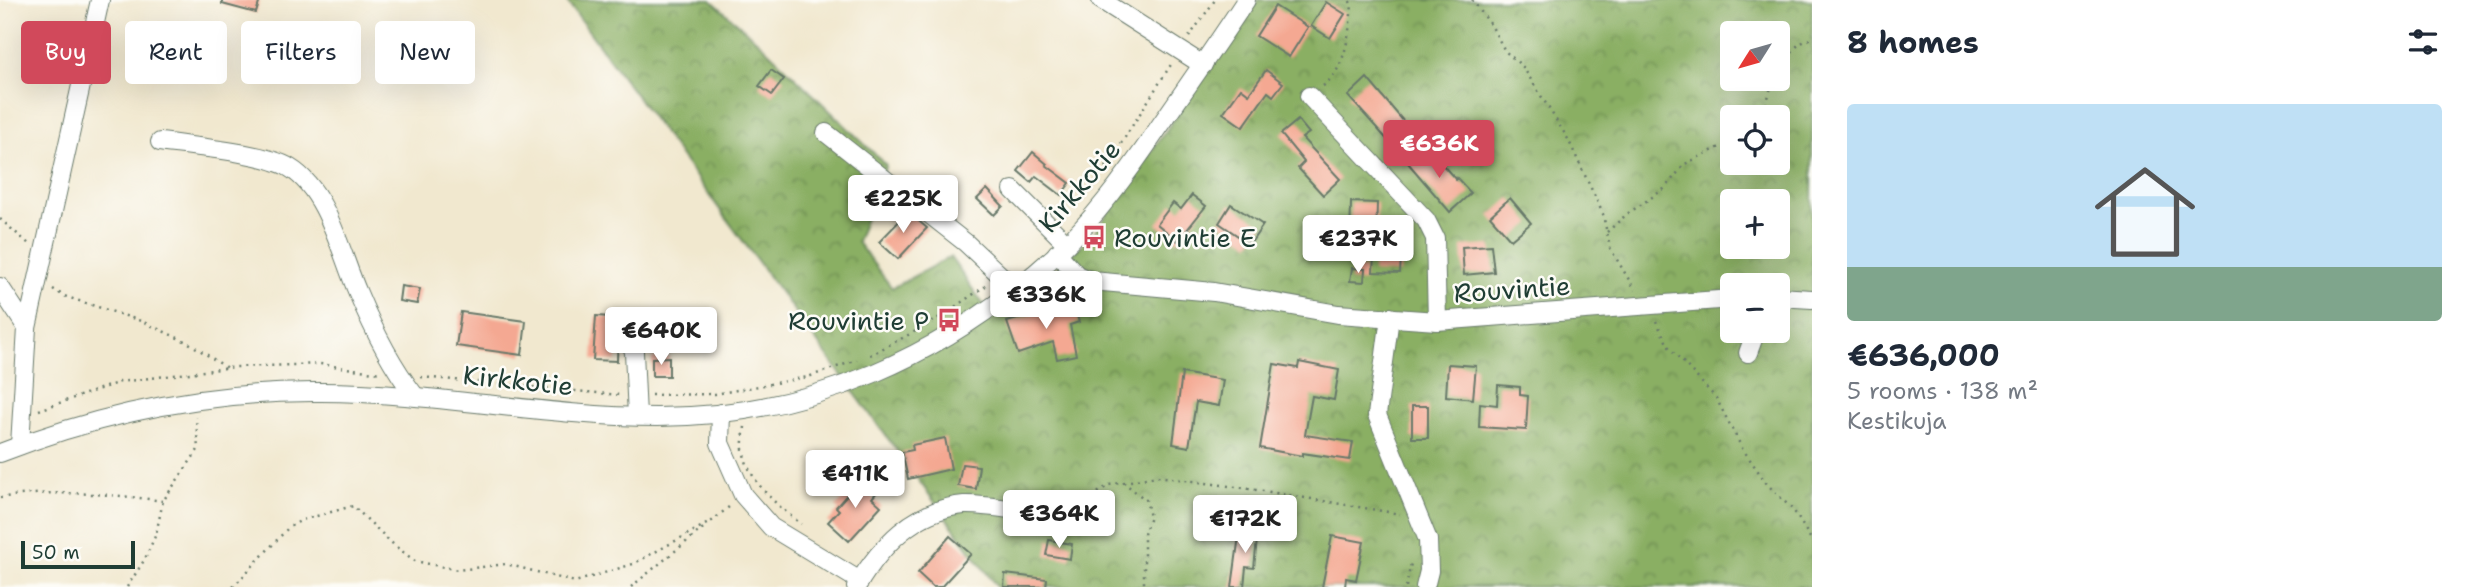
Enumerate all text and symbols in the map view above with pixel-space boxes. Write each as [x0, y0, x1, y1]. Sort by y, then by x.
chip: Buy [21, 21, 111, 84]
chip: Rent [125, 21, 227, 84]
chip: Filters [241, 21, 361, 84]
chip: New [375, 21, 475, 84]
north arrow [1720, 21, 1790, 91]
map controls [1720, 21, 1790, 343]
text: 8 homes [1847, 22, 1979, 63]
icon: filters [2404, 23, 2442, 61]
button: locate [1720, 105, 1790, 175]
pin: €636K [1390, 120, 1488, 180]
text: €636K [1399, 128, 1479, 158]
street label: Kirkkotie [1030, 132, 1128, 240]
icon: home [2082, 149, 2208, 275]
pin: €225K [854, 176, 952, 235]
text: €225K [864, 183, 942, 213]
button: + [1720, 189, 1790, 259]
pin: €237K [1309, 216, 1407, 275]
place label: Rouvintie E [1114, 220, 1256, 255]
bus stop icon: Rouvintie E [1080, 223, 1108, 251]
text: €237K [1319, 223, 1397, 253]
street label: Rouvintie [1452, 267, 1572, 311]
pin: €336K [997, 272, 1095, 331]
button: − [1720, 273, 1790, 343]
text: €336K [1006, 279, 1086, 309]
place label: Rouvintie P [788, 303, 929, 338]
bus stop icon: Rouvintie P [935, 306, 963, 334]
pin: €640K [612, 308, 710, 367]
text: €640K [621, 315, 701, 345]
text: €636,000 [1847, 335, 2000, 376]
street label: Kirkkotie [461, 357, 575, 403]
text: 5 rooms · 138 m² [1847, 376, 2038, 406]
text: Kestikuja [1847, 406, 1947, 436]
pin: €411K [806, 450, 904, 510]
text: €411K [822, 458, 888, 488]
pin: €364K [1010, 490, 1108, 550]
pin: €172K [1196, 496, 1294, 555]
text: €364K [1019, 498, 1099, 528]
text: €172K [1209, 503, 1281, 533]
scale bar [21, 538, 135, 570]
text: 50 m [32, 540, 80, 565]

